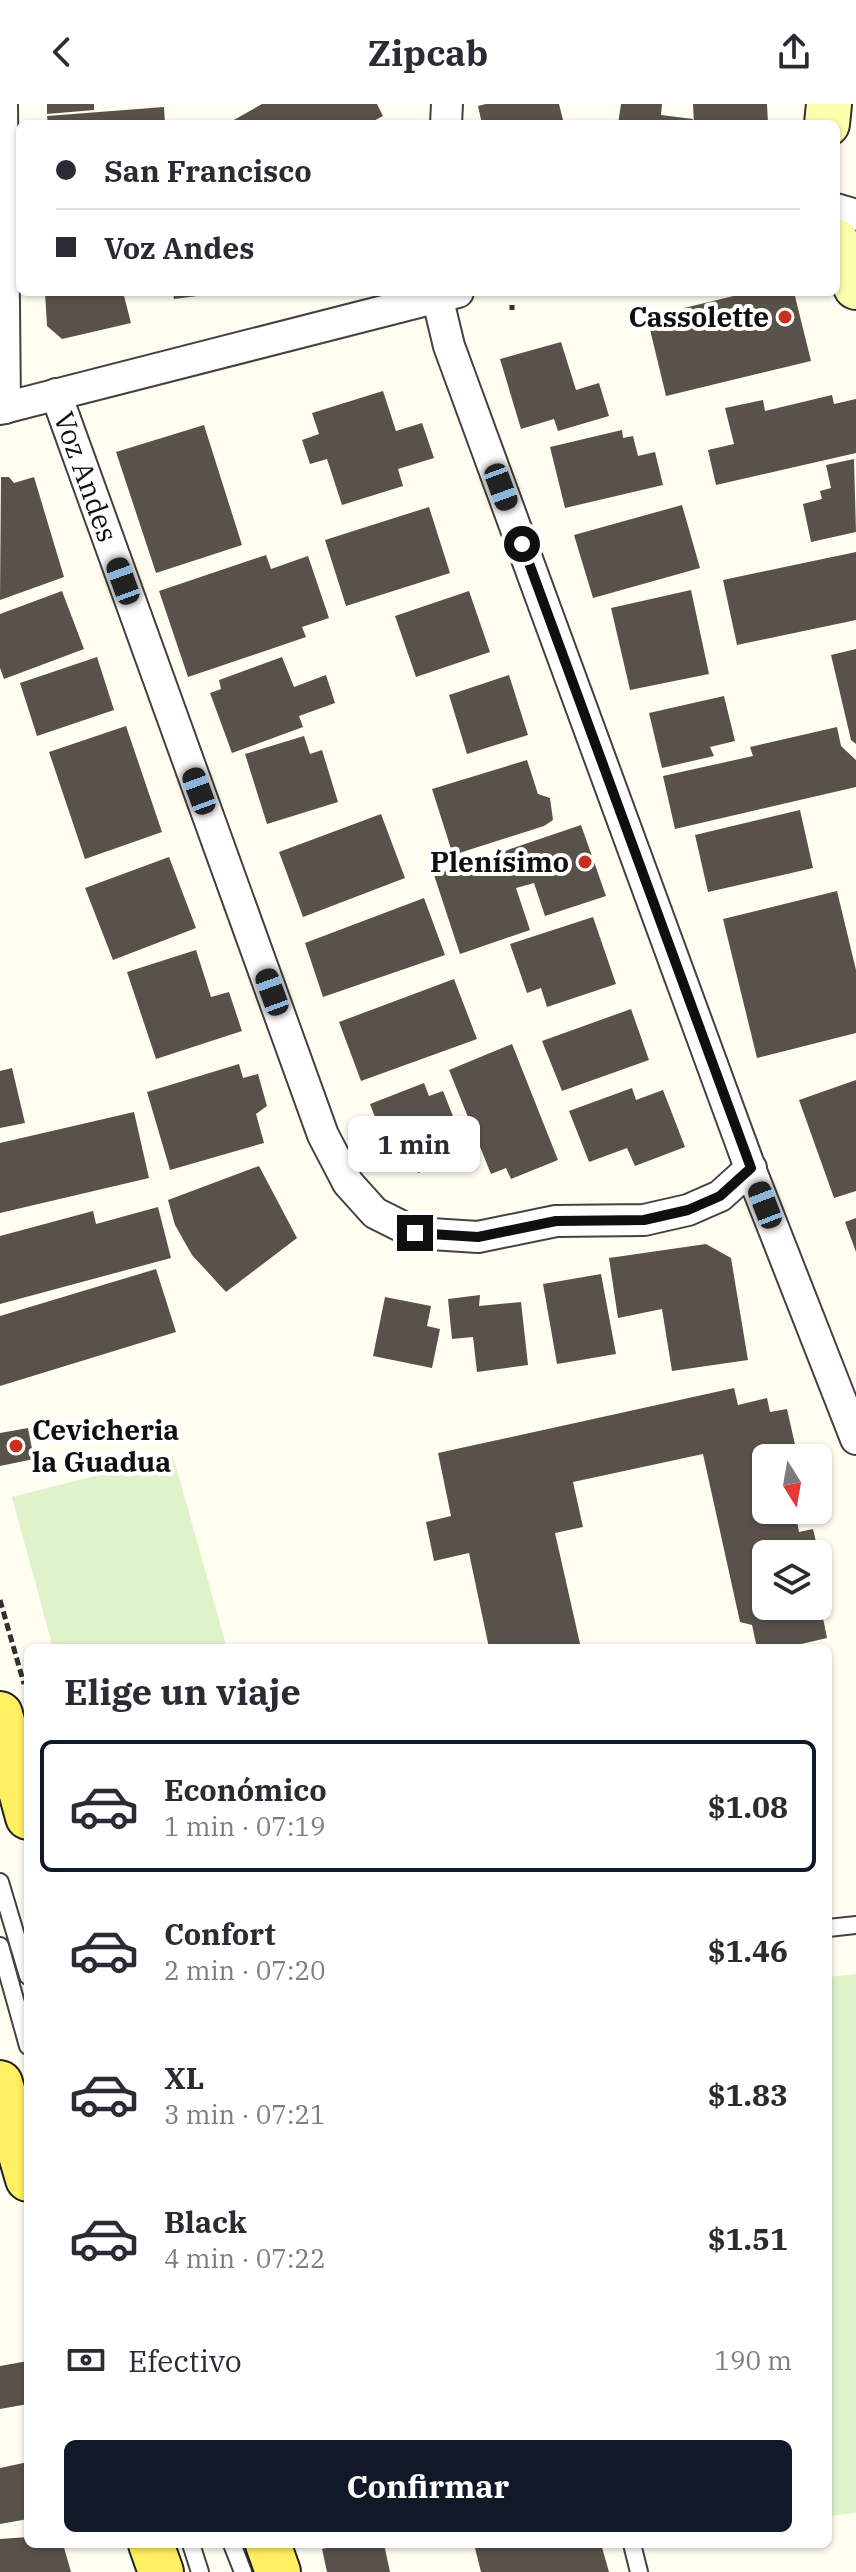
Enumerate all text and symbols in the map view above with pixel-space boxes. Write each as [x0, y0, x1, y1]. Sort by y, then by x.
text: Zipcab [368, 29, 488, 76]
icon: back [40, 30, 84, 74]
icon: share [772, 30, 816, 74]
text: San Francisco [104, 151, 312, 190]
text: Voz Andes [104, 228, 254, 267]
place label: Cassolette [628, 298, 769, 335]
marker: Cassolette [776, 308, 794, 326]
street label: Voz Andes [46, 406, 127, 547]
car [482, 460, 520, 514]
route start [504, 526, 540, 562]
car [104, 554, 142, 608]
car [180, 764, 218, 818]
place label: Plenísimo [430, 843, 569, 880]
marker: Plenísimo [576, 853, 594, 871]
car [253, 965, 291, 1019]
callout: 1 min [349, 1117, 481, 1173]
text: 1 min [378, 1127, 450, 1161]
car [745, 1178, 785, 1232]
route end [397, 1215, 433, 1251]
place label: Cevicheria la Guadua [32, 1411, 179, 1480]
marker: Cevicheria la Guadua [7, 1437, 25, 1455]
north arrow [752, 1444, 832, 1524]
map controls [752, 1444, 832, 1620]
button: layers [752, 1540, 832, 1620]
text: Elige un viaje [64, 1668, 301, 1715]
icon: car [68, 1770, 140, 1842]
text: Económico [164, 1770, 327, 1809]
text: $1.08 [708, 1787, 788, 1826]
text: 1 min · 07:19 [164, 1809, 326, 1843]
icon: car [68, 1914, 140, 1986]
text: Confort [164, 1914, 276, 1953]
text: $1.46 [708, 1931, 788, 1970]
text: 2 min · 07:20 [164, 1953, 326, 1987]
icon: car [68, 2058, 140, 2130]
text: XL [164, 2058, 204, 2097]
text: $1.83 [708, 2075, 788, 2114]
text: 3 min · 07:21 [164, 2097, 326, 2131]
icon: car [68, 2202, 140, 2274]
text: Black [164, 2202, 247, 2241]
text: $1.51 [708, 2219, 788, 2258]
text: 4 min · 07:22 [164, 2241, 326, 2275]
icon: cash [64, 2338, 108, 2382]
text: Efectivo [128, 2341, 242, 2380]
text: 190 m [714, 2343, 792, 2377]
button: Confirmar [64, 2440, 792, 2532]

